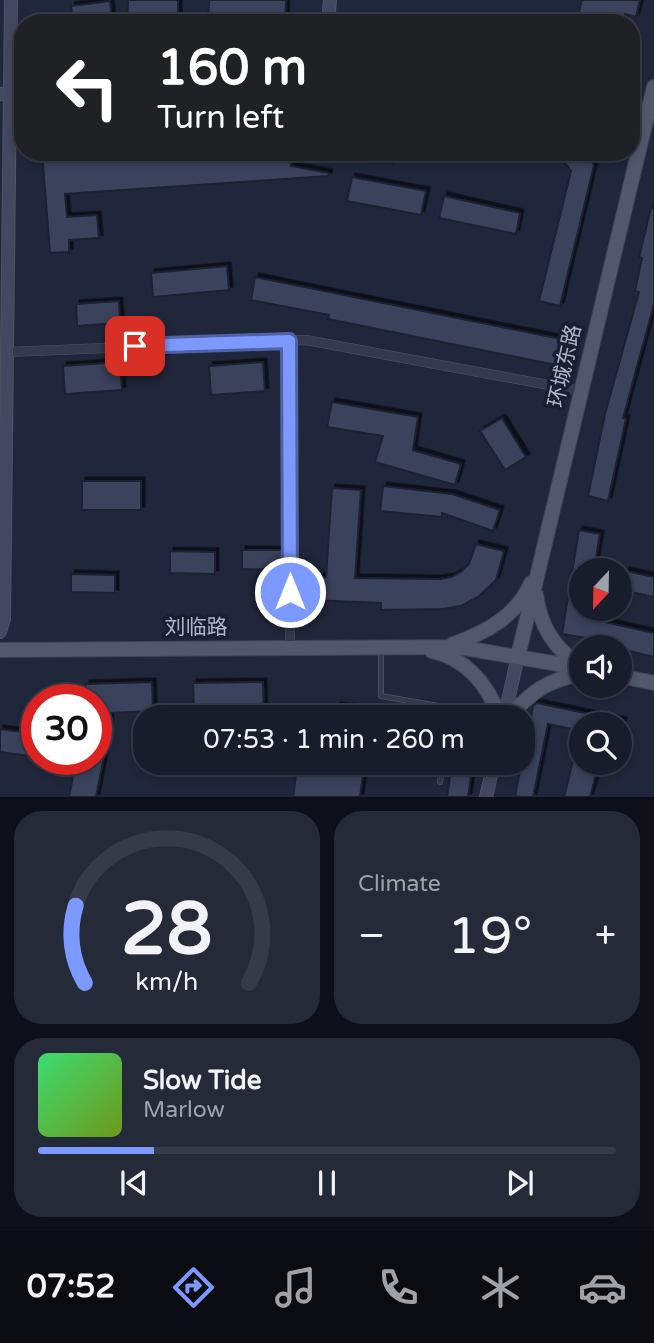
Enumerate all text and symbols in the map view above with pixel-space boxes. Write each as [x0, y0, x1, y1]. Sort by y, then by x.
text: 160 m [157, 39, 307, 98]
icon: left [42, 42, 133, 133]
text: Turn left [157, 99, 284, 137]
pin [105, 316, 165, 376]
street label: 环城东路 [543, 322, 587, 410]
icon: arrive [116, 327, 154, 365]
position arrow [253, 555, 327, 629]
north arrow [569, 558, 632, 621]
map controls [569, 558, 632, 775]
street label: 刘临路 [165, 615, 228, 640]
button: sound [569, 635, 632, 698]
speed limit sign: 30 [21, 684, 112, 775]
button: search [569, 712, 632, 775]
text: 07:53 · 1 min · 260 m [203, 724, 465, 755]
text: Climate [358, 870, 441, 898]
text: 28 [121, 887, 213, 975]
text: 19° [447, 905, 532, 968]
text: − [358, 913, 385, 959]
text: + [595, 913, 616, 959]
text: km/h [136, 967, 198, 997]
text: Slow Tide [143, 1065, 261, 1096]
text: Marlow [143, 1096, 225, 1124]
icon: previous [115, 1164, 153, 1202]
icon: pause [308, 1164, 346, 1202]
icon: next [501, 1164, 539, 1202]
icon: directions [169, 1263, 218, 1312]
icon: music [271, 1263, 320, 1312]
icon: phone [374, 1263, 423, 1312]
icon: climate [476, 1263, 525, 1312]
icon: car [578, 1263, 627, 1312]
text: 07:52 [27, 1268, 115, 1306]

